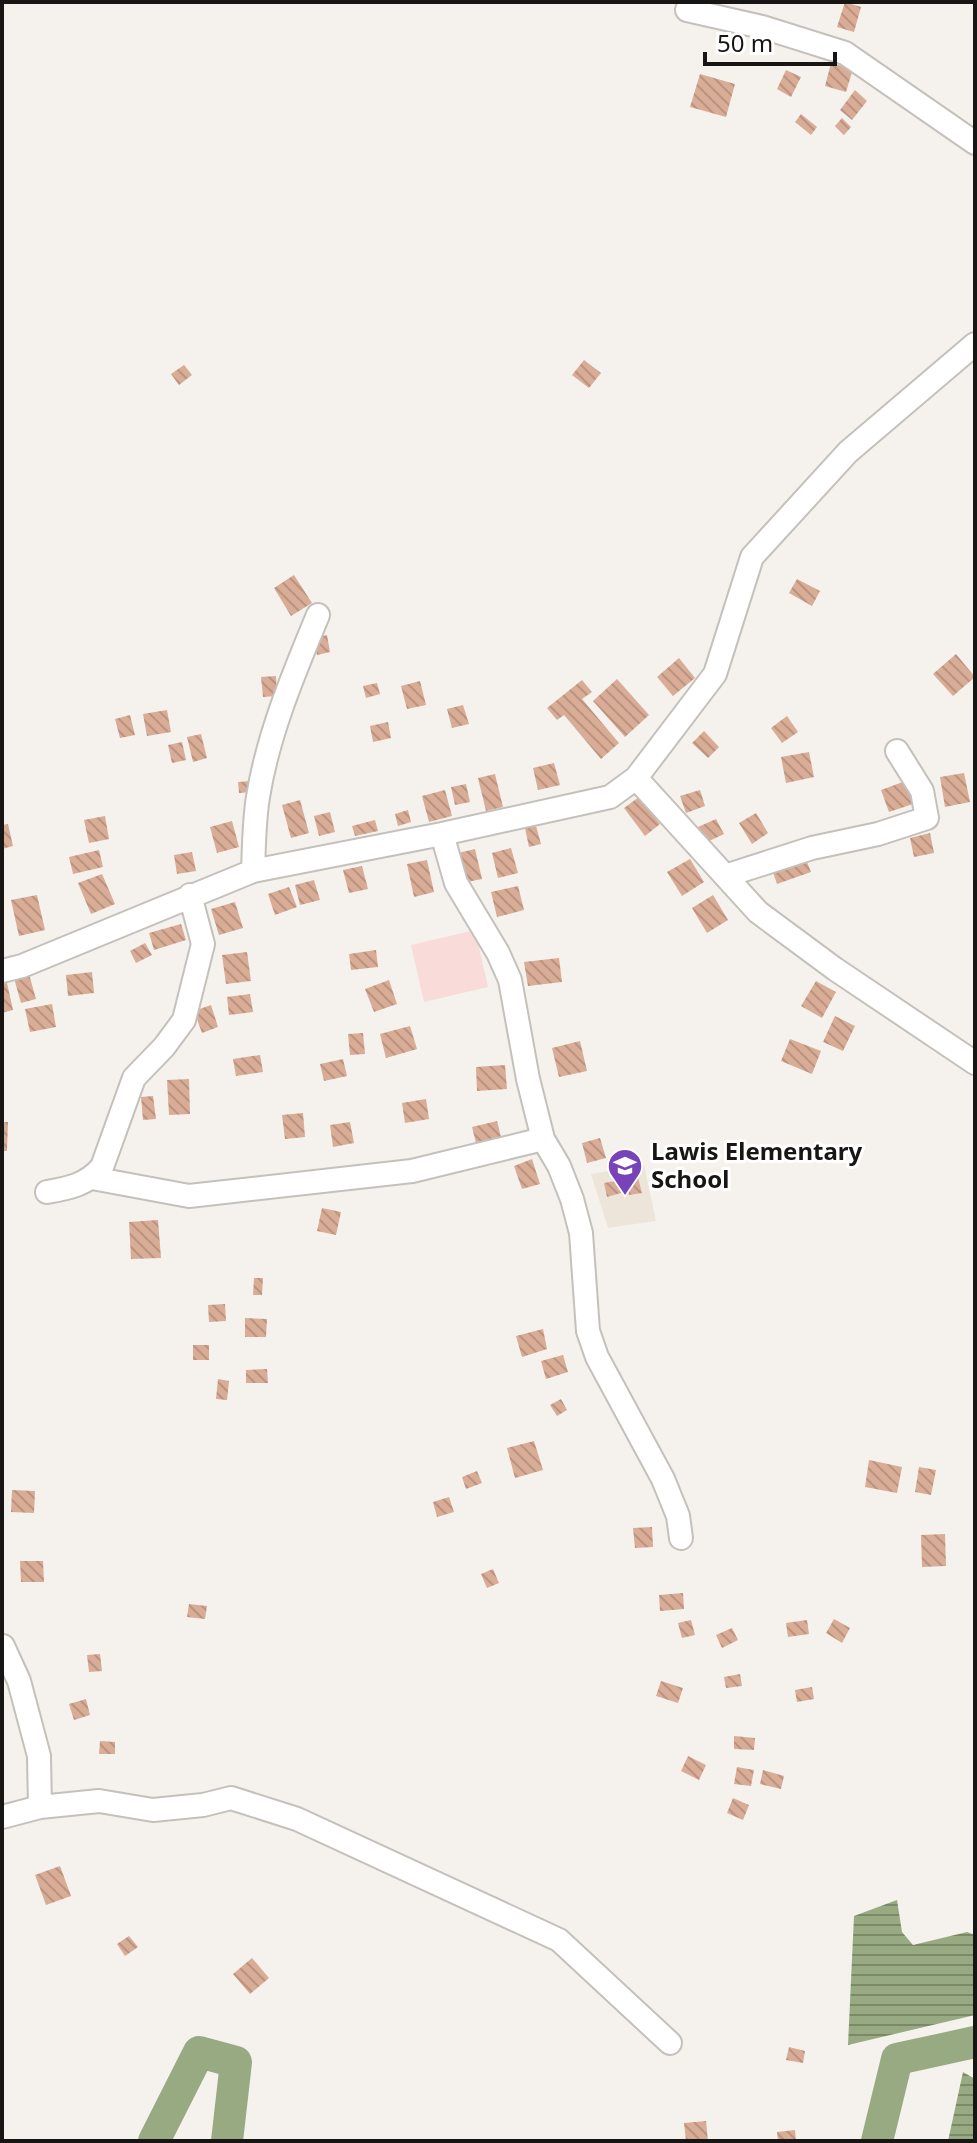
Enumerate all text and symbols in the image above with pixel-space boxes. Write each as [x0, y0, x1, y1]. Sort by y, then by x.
scale bar [705, 16, 835, 66]
text: 50 m [717, 26, 773, 59]
place label: Lawis Elementary School [651, 1134, 863, 1195]
school or university icon: Lawis Elementary School [606, 1147, 644, 1197]

